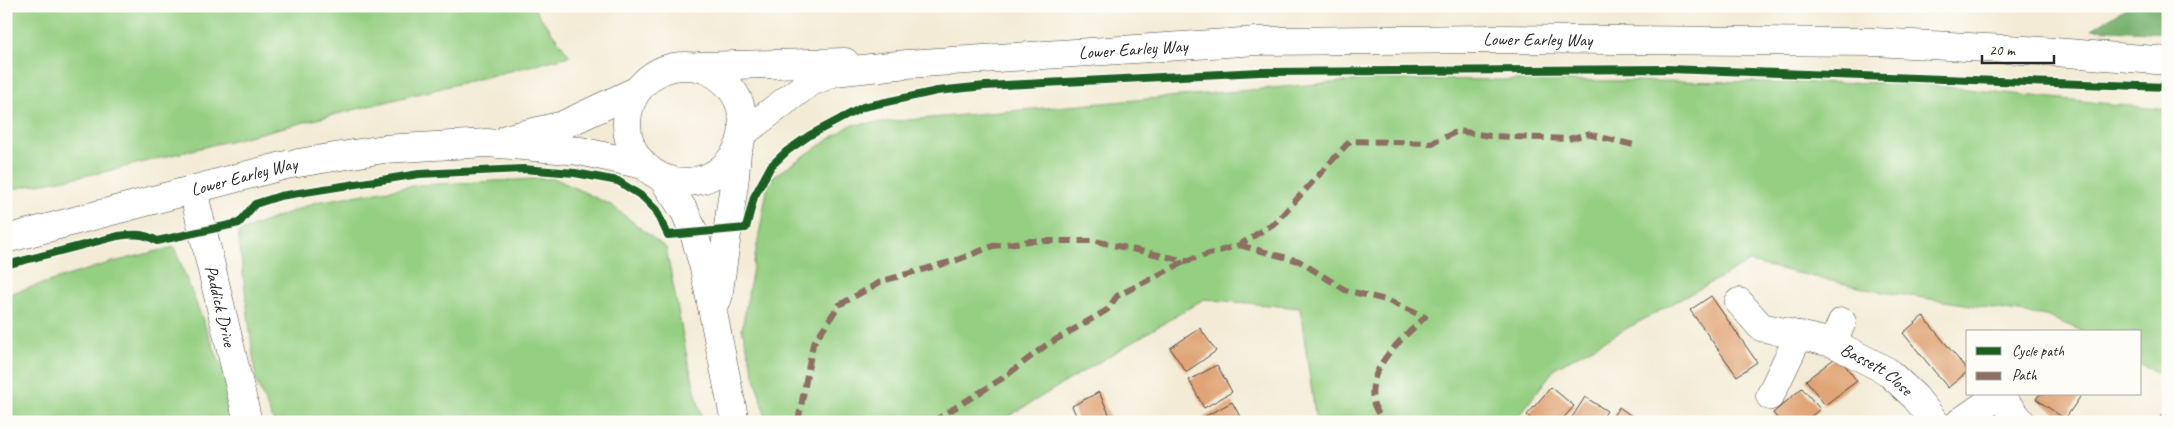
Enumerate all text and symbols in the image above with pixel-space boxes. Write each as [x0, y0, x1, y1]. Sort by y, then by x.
street label: Lower Earley Way [1483, 28, 1594, 51]
scale bar [1982, 32, 2054, 64]
street label: Lower Earley Way [1078, 34, 1190, 64]
text: 20 m [1989, 41, 2016, 60]
street label: Lower Earley Way [188, 152, 300, 201]
street label: Paddick Drive [200, 263, 241, 350]
legend [1966, 330, 2142, 396]
street label: Bassett Close [1837, 338, 1918, 401]
text: Cycle path [2012, 342, 2064, 361]
text: Path [2012, 366, 2038, 385]

